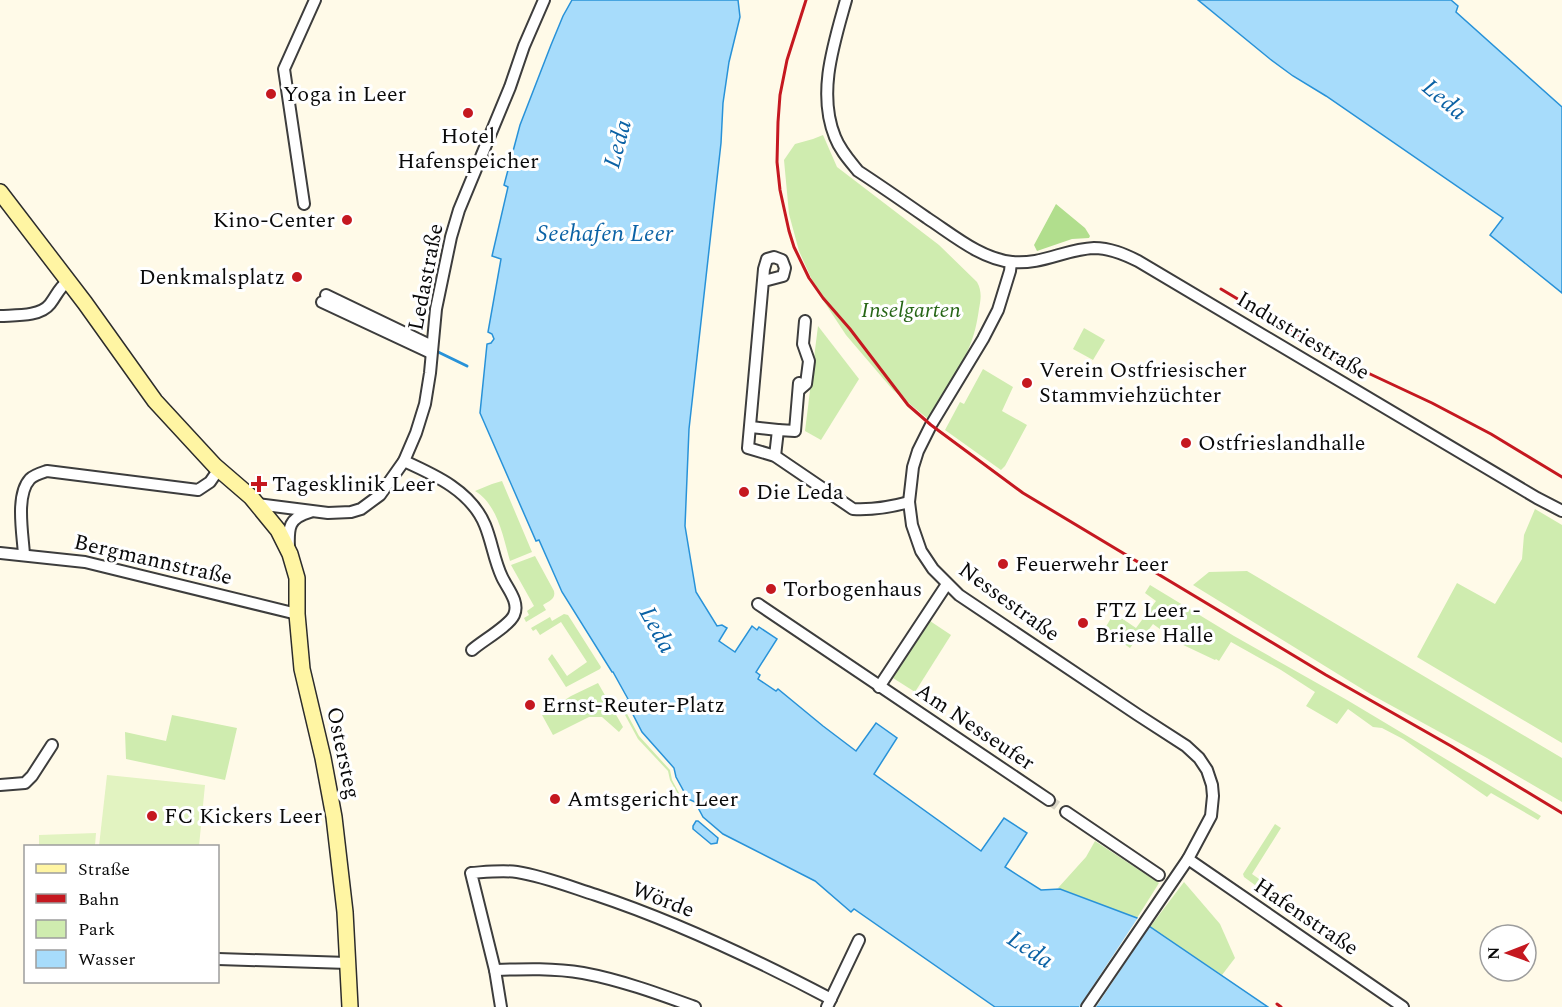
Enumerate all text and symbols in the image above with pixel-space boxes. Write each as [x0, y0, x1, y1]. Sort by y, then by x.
water label: Leda [1414, 70, 1474, 130]
place label: Yoga in Leer [283, 78, 407, 111]
marker: Yoga in Leer [264, 87, 278, 101]
marker: Hotel Hafenspeicher [461, 106, 475, 120]
water label: Leda [594, 116, 642, 172]
place label: Hotel Hafenspeicher [397, 120, 539, 178]
place label: Kino-Center [213, 204, 335, 237]
marker: Kino-Center [340, 213, 354, 227]
water label: Seehafen Leer [537, 216, 674, 252]
street label: Ledastraße [399, 221, 453, 333]
place label: Denkmalsplatz [139, 261, 285, 294]
marker: Denkmalsplatz [290, 270, 304, 284]
street label: Industriestraße [1230, 283, 1376, 389]
park label: Inselgarten [861, 294, 961, 327]
place label: Verein Ostfriesischer Stammviehzüchter [1039, 354, 1247, 412]
marker: Verein Ostfriesischer Stammviehzüchter [1020, 376, 1034, 390]
place label: Ostfrieslandhalle [1198, 427, 1365, 460]
marker: Ostfrieslandhalle [1179, 436, 1193, 450]
place label: Tagesklinik Leer [272, 468, 436, 501]
marker: Tagesklinik Leer [250, 475, 268, 493]
place label: Die Leda [756, 476, 844, 509]
marker: Die Leda [737, 485, 751, 499]
street label: Bergmannstraße [70, 526, 236, 594]
place label: Feuerwehr Leer [1015, 548, 1169, 581]
street label: Nessestraße [951, 554, 1067, 650]
marker: Feuerwehr Leer [996, 557, 1010, 571]
place label: Torbogenhaus [783, 573, 922, 606]
marker: Torbogenhaus [764, 582, 778, 596]
place label: FTZ Leer - Briese Halle [1095, 594, 1213, 652]
water label: Leda [629, 600, 685, 660]
marker: FTZ Leer - Briese Halle [1076, 616, 1090, 630]
street label: Am Nesseufer [909, 675, 1042, 779]
place label: Ernst-Reuter-Platz [542, 689, 725, 722]
marker: Ernst-Reuter-Platz [523, 698, 537, 712]
street label: Ostersteg [317, 704, 369, 802]
place label: Amtsgericht Leer [567, 783, 738, 816]
marker: Amtsgericht Leer [548, 792, 562, 806]
place label: FC Kickers Leer [164, 800, 322, 833]
marker: FC Kickers Leer [145, 809, 159, 823]
legend [24, 845, 219, 983]
text: Straße [78, 856, 130, 883]
street label: Hafenstraße [1247, 870, 1365, 964]
street label: Wörde [627, 873, 699, 927]
text: Bahn [78, 886, 120, 913]
text: Park [78, 916, 115, 943]
water label: Leda [1000, 922, 1060, 978]
north arrow [1478, 923, 1538, 983]
text: Wasser [78, 946, 135, 973]
text: N [1482, 947, 1506, 960]

